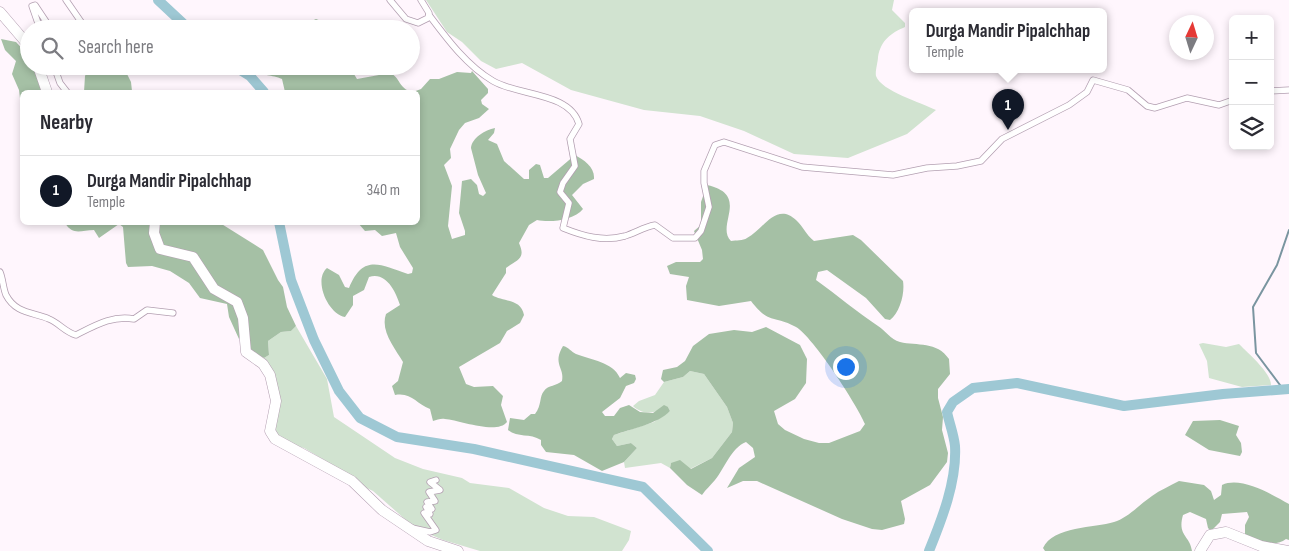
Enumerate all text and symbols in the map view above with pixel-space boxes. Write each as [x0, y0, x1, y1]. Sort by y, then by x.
popup [909, 8, 1107, 73]
north arrow [1169, 15, 1214, 60]
map controls [1229, 15, 1274, 150]
button: + [1229, 15, 1274, 60]
search box [20, 20, 420, 75]
text: Durga Mandir Pipalchhap [926, 20, 1090, 43]
icon: search [38, 34, 66, 62]
text: Search here [78, 36, 154, 59]
text: Temple [926, 43, 964, 62]
button: − [1229, 60, 1274, 105]
pin: 1 [992, 89, 1024, 130]
button: layers [1229, 105, 1274, 150]
text: Nearby [40, 110, 93, 135]
text: Durga Mandir Pipalchhap [87, 170, 252, 193]
text: 1 [53, 181, 59, 200]
text: 340 m [367, 181, 400, 200]
text: Temple [87, 193, 125, 212]
your location [833, 354, 859, 380]

